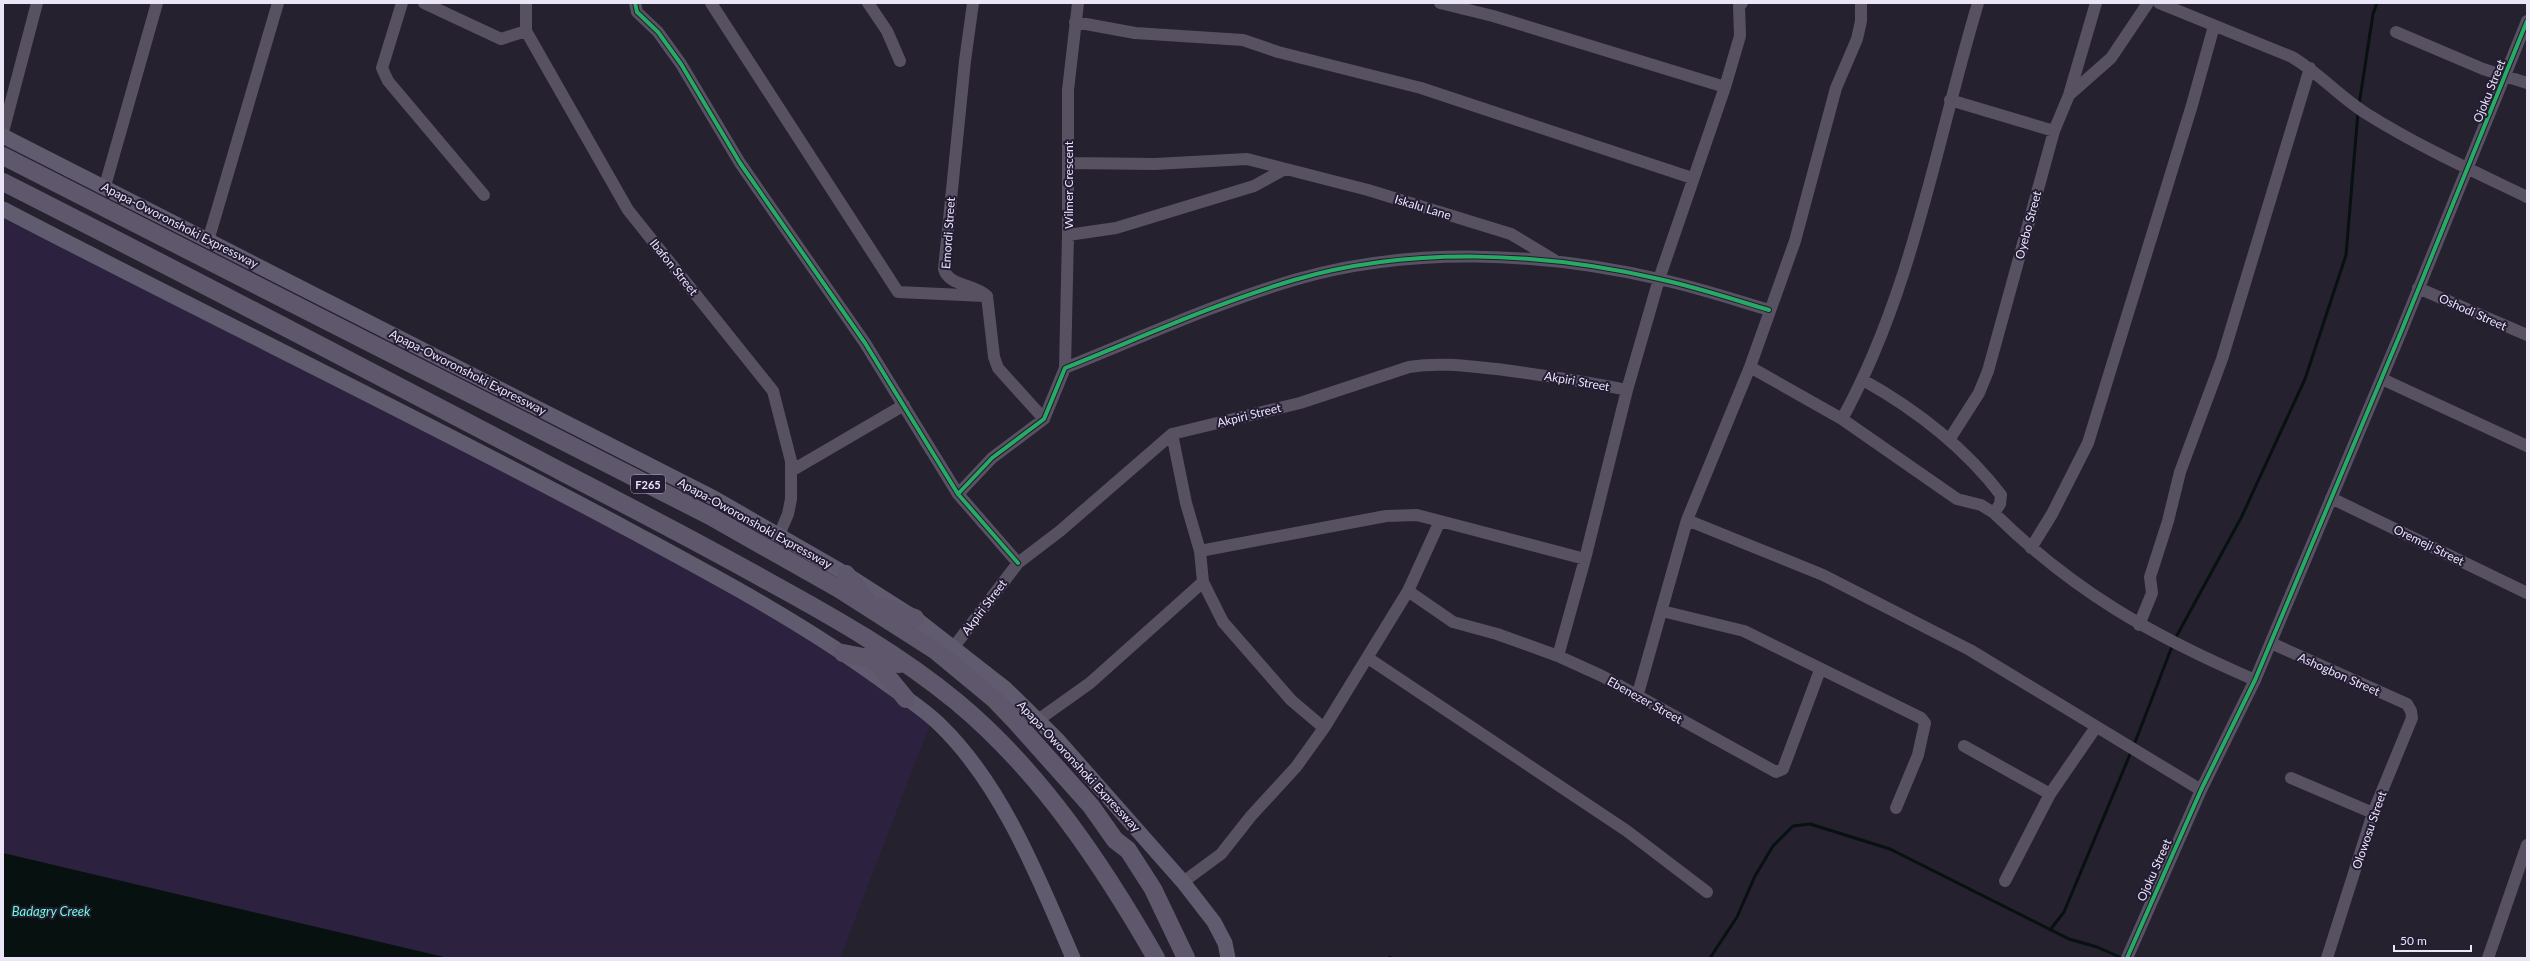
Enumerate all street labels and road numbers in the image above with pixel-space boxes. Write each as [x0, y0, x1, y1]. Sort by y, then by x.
street label: Ojoku Street [2470, 57, 2509, 125]
street label: Wilmer Crescent [1061, 140, 1076, 229]
street label: Apapa-Oworonshoki Expressway [99, 179, 262, 272]
street label: Oyebo Street [2012, 189, 2044, 261]
street label: Iskalu Lane [1393, 191, 1453, 223]
street label: Emordi Street [938, 196, 958, 269]
street label: Ibafon Street [647, 236, 702, 299]
street label: Oshodi Street [2437, 290, 2510, 334]
street label: Apapa-Oworonshoki Expressway [387, 326, 550, 419]
street label: Akpiri Street [1543, 368, 1611, 394]
street label: Akpiri Street [1215, 400, 1283, 430]
street label: Apapa-Oworonshoki Expressway [675, 474, 835, 572]
road number: F265 [631, 475, 665, 493]
street label: Oremeji Street [2391, 521, 2467, 569]
street label: Akpiri Street [958, 576, 1010, 638]
street label: Ashogbon Street [2296, 649, 2383, 699]
street label: Ebenezer Street [1605, 673, 1686, 727]
street label: Apapa-Oworonshoki Expressway [1014, 697, 1144, 835]
street label: Olowosu Street [2349, 788, 2390, 871]
street label: Ojoku Street [2134, 836, 2175, 903]

